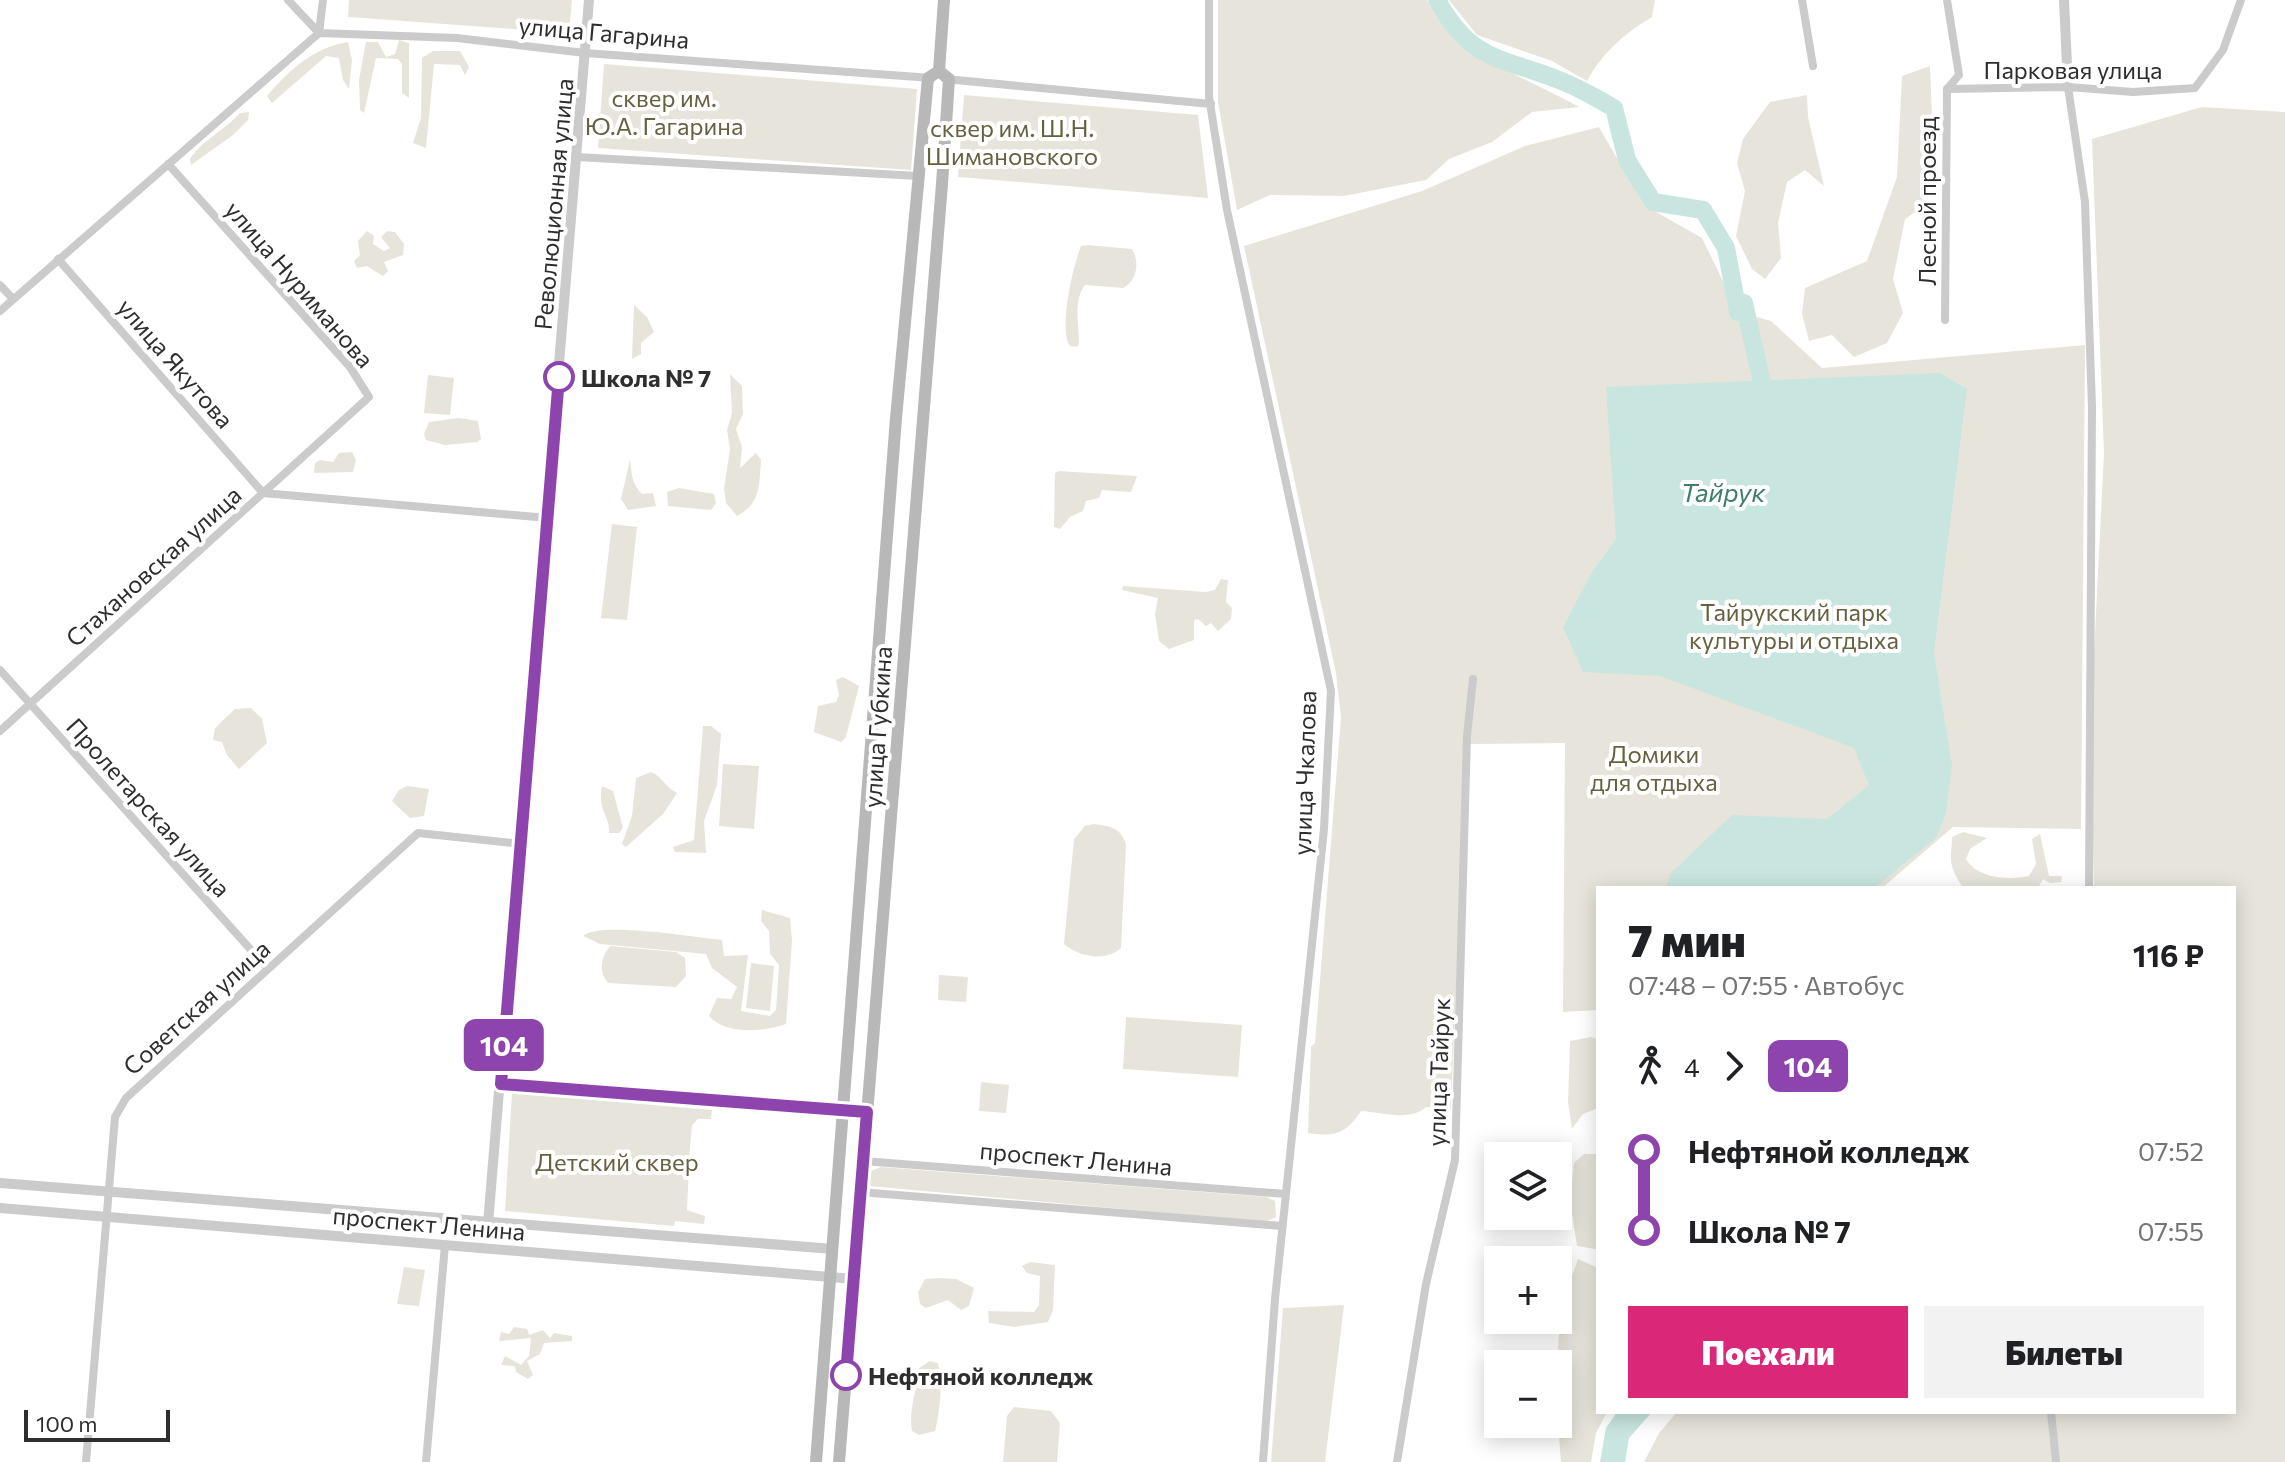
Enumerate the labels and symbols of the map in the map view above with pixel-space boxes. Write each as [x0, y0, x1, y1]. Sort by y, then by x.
street label: улица Гагарина [518, 10, 690, 54]
street label: Парковая улица [1983, 55, 2163, 84]
street label: Революционная улица [528, 77, 578, 331]
park label: сквер им. Ю.А. Гагарина [585, 83, 743, 140]
park label: сквер им. Ш.Н. Шимановского [926, 113, 1098, 170]
street label: Лесной проезд [1912, 116, 1941, 286]
street label: улица Нуриманова [220, 195, 380, 373]
street label: улица Якутова [112, 292, 240, 434]
marker: Школа № 7 [544, 362, 574, 392]
place label: Школа № 7 [581, 363, 711, 392]
water label: Тайрук [1681, 476, 1766, 507]
street label: Стахановская улица [59, 480, 247, 652]
park label: Тайрукский парк культуры и отдыха [1689, 597, 1899, 654]
street label: улица Губкина [857, 645, 897, 809]
street label: улица Чкалова [1287, 690, 1321, 856]
street label: Пролетарская улица [61, 712, 237, 902]
park label: Домики для отдыха [1590, 739, 1718, 796]
street label: Советская улица [117, 934, 275, 1080]
street label: улица Тайрук [1421, 997, 1455, 1147]
line badge: 104 [458, 1019, 550, 1071]
street label: проспект Ленина [979, 1135, 1173, 1181]
park label: Детский сквер [535, 1147, 699, 1176]
street label: проспект Ленина [332, 1200, 526, 1246]
marker: Нефтяной колледж [831, 1360, 861, 1390]
place label: Нефтяной колледж [868, 1361, 1094, 1390]
scale bar [24, 1406, 170, 1442]

